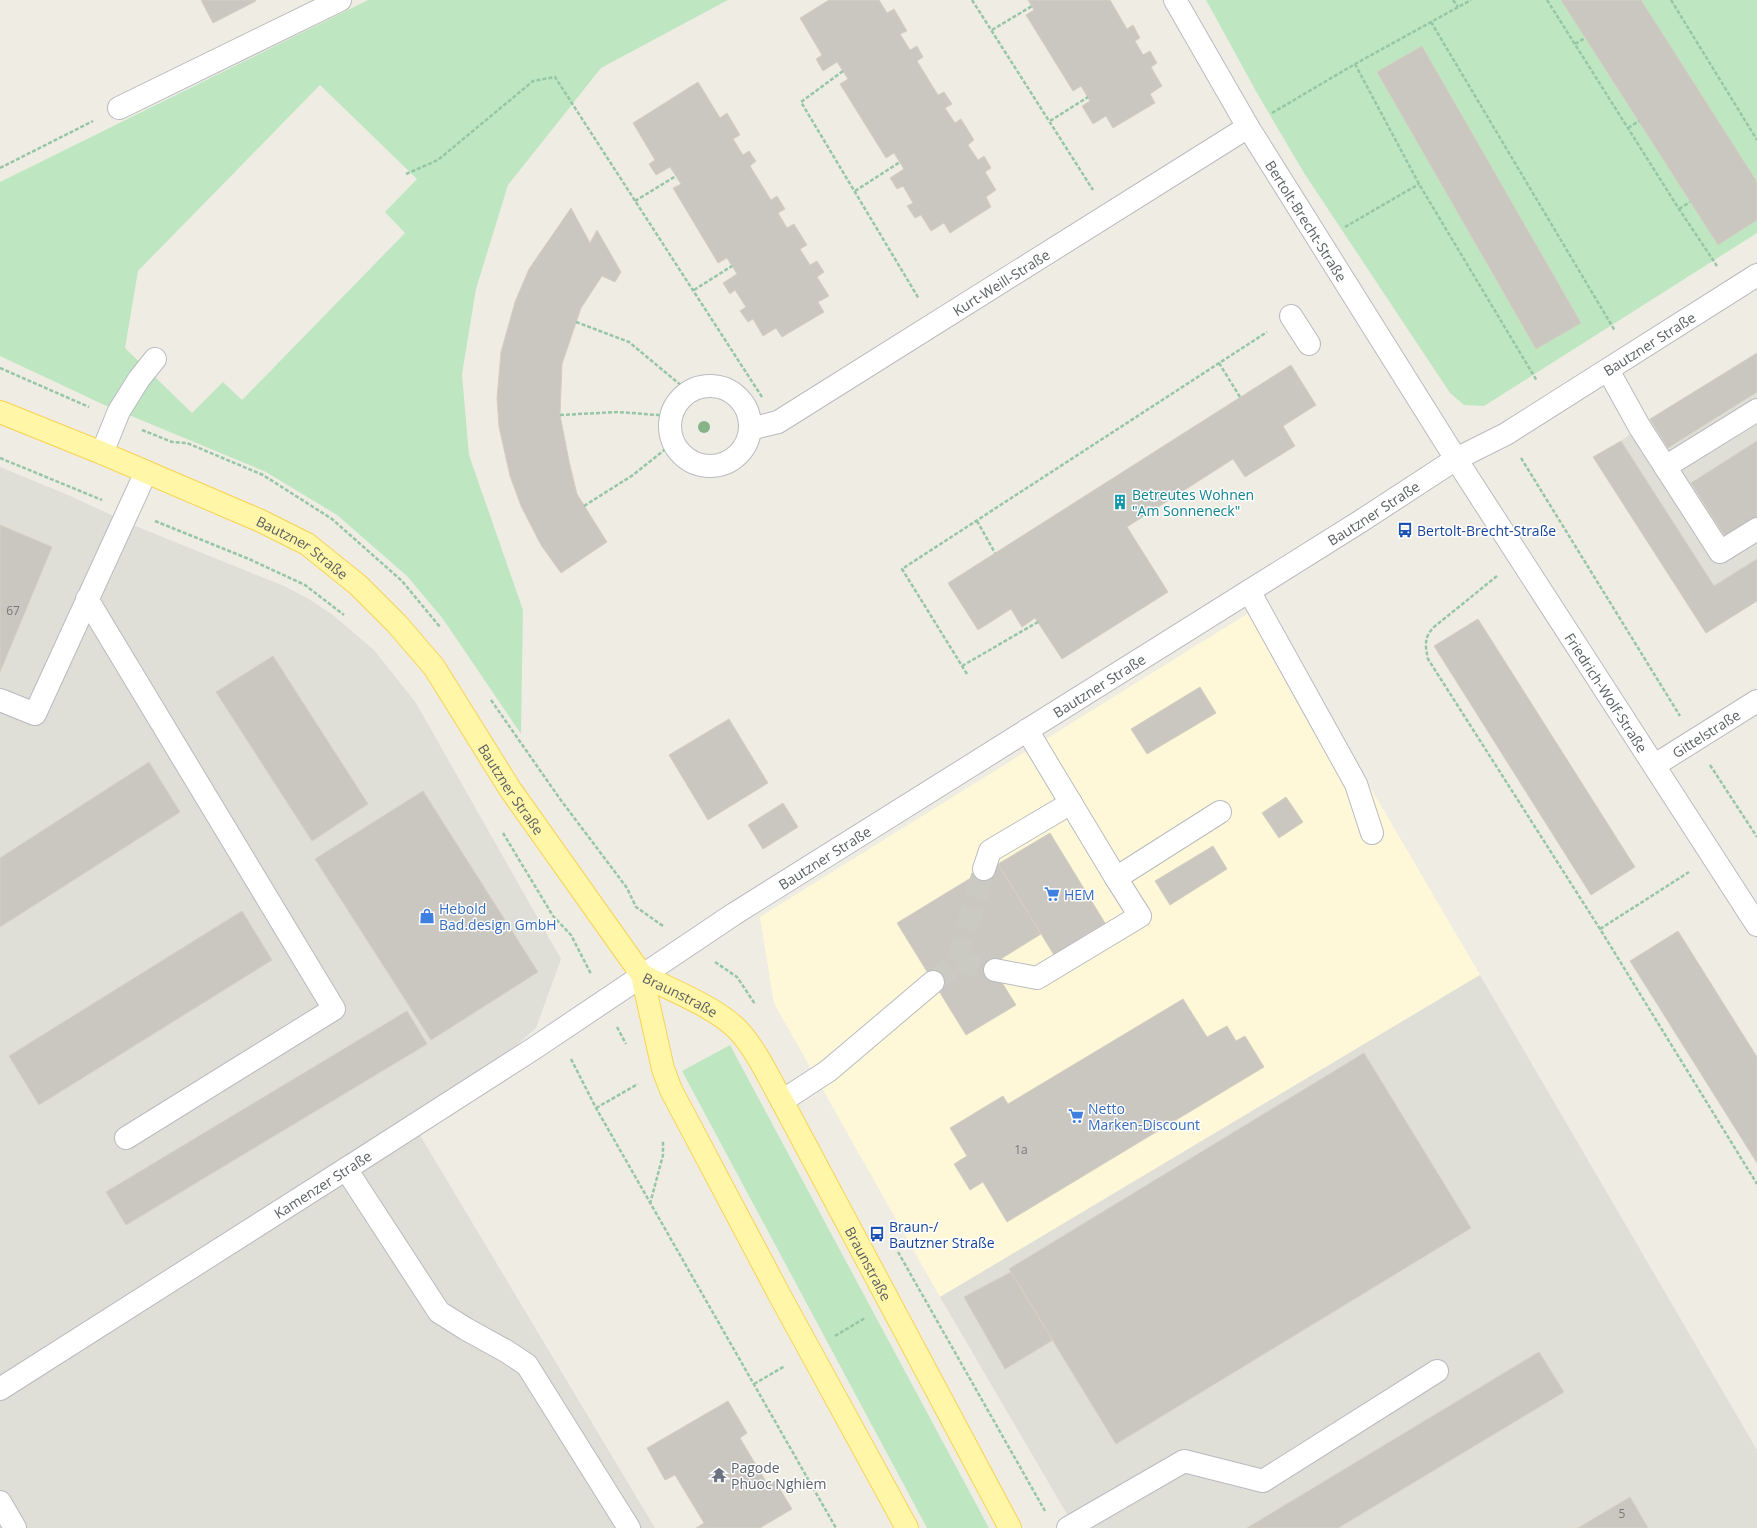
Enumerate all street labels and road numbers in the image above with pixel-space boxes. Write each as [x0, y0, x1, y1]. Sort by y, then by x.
street label: Bertolt-Brecht-Straße [1262, 157, 1352, 285]
street label: Kurt-Weill-Straße [949, 244, 1053, 320]
street label: Bautzner Straße [1599, 307, 1699, 380]
street label: Bautzner Straße [1324, 476, 1423, 549]
street label: Bautzner Straße [253, 511, 352, 583]
street label: Friedrich-Wolf-Straße [1561, 629, 1652, 756]
street label: Bautzner Straße [1049, 649, 1149, 721]
street label: Gittelstraße [1668, 705, 1744, 762]
street label: Bautzner Straße [474, 740, 549, 838]
street label: Bautzner Straße [775, 821, 874, 893]
street label: Braunstraße [640, 967, 722, 1021]
street label: Kamenzer Straße [270, 1146, 375, 1222]
street label: Braunstraße [841, 1223, 896, 1304]

